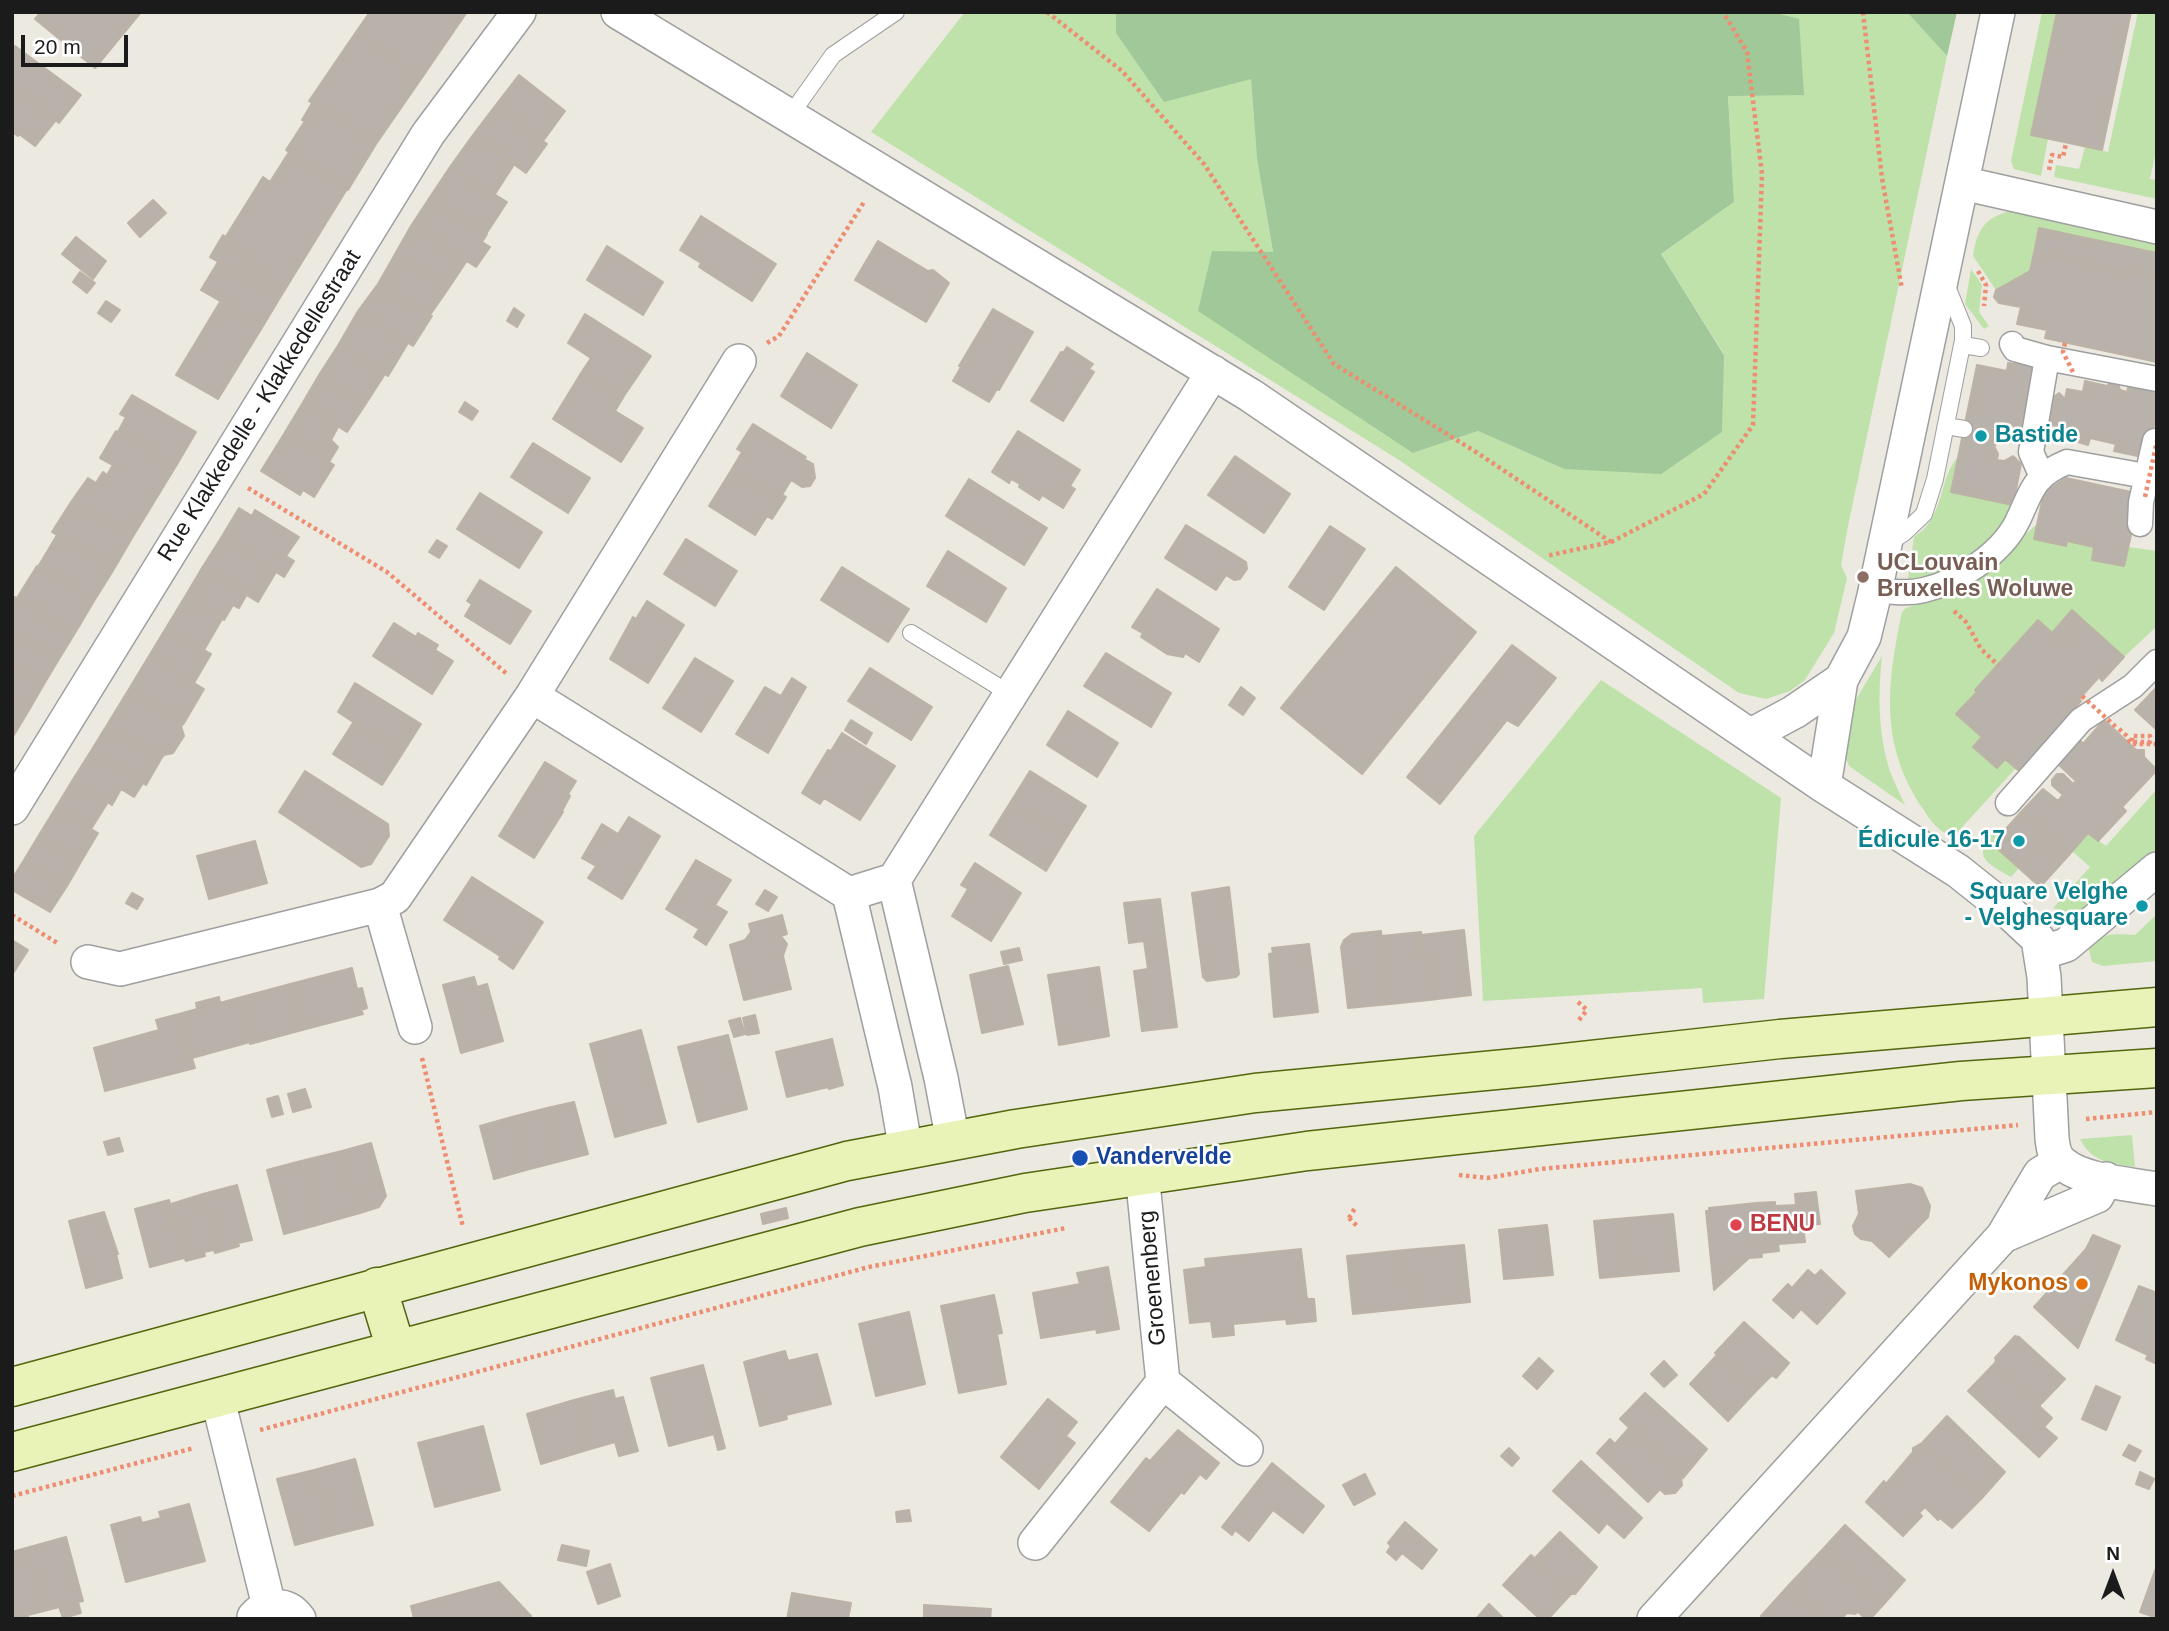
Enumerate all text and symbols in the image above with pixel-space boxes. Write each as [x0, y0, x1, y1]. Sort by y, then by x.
scale bar [24, 21, 131, 65]
text: 20 m [34, 35, 81, 58]
street label: Rue Klakkedelle - Klakkedellestraat [152, 245, 368, 567]
place label: Bastide [1995, 422, 2078, 450]
marker: Bastide [1973, 428, 1989, 444]
place label: UCLouvain Bruxelles Woluwe [1877, 550, 2073, 604]
marker: UCLouvain Bruxelles Woluwe [1855, 569, 1871, 585]
place label: Édicule 16-17 [1858, 827, 2005, 855]
marker: Édicule 16-17 [2011, 833, 2027, 849]
place label: Square Velghe - Velghesquare [1964, 879, 2128, 933]
marker: Square Velghe - Velghesquare [2134, 898, 2150, 914]
place label: Vandervelde [1096, 1144, 1232, 1172]
marker: Vandervelde [1070, 1148, 1090, 1168]
street label: Groenenberg [1133, 1209, 1173, 1347]
place label: BENU [1750, 1211, 1815, 1239]
marker: BENU [1728, 1217, 1744, 1233]
place label: Mykonos [1968, 1270, 2068, 1298]
marker: Mykonos [2074, 1276, 2090, 1292]
north arrow [2078, 1540, 2148, 1610]
text: N [2106, 1543, 2120, 1564]

